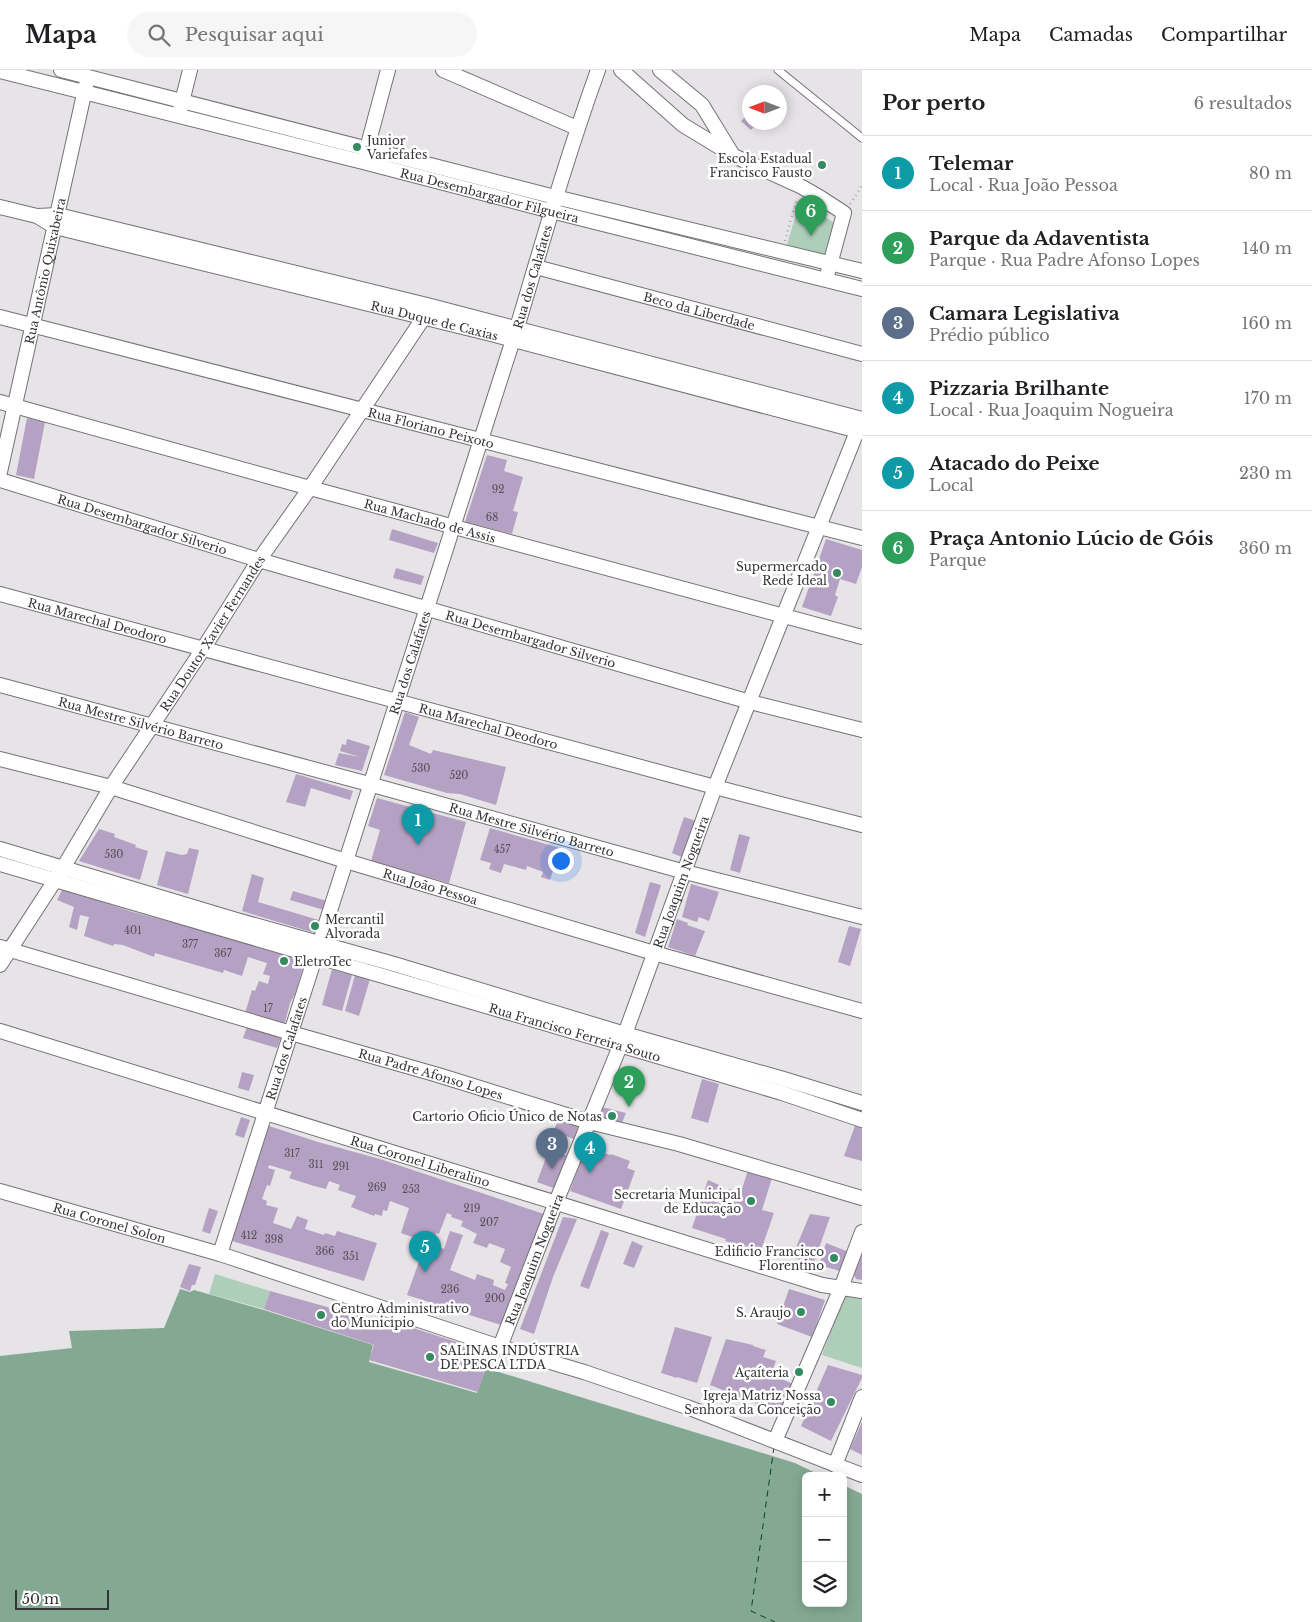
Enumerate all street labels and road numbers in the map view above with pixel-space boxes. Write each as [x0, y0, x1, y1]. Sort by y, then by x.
street label: Rua Desembargador Filgueira [399, 165, 581, 225]
street label: Rua Antônio Quixabeira [21, 196, 68, 345]
street label: Rua dos Calafates [510, 223, 555, 331]
street label: Beco da Liberdade [642, 289, 757, 333]
street label: Rua Duque de Caxias [369, 297, 500, 343]
street label: Rua Floriano Peixoto [366, 404, 496, 451]
street label: Rua Desembargador Silverio [56, 491, 229, 557]
street label: Rua Machado de Assis [363, 495, 497, 545]
street label: Rua Doutor Xavier Fernandes [156, 552, 268, 714]
street label: Rua Marechal Deodoro [26, 594, 169, 646]
street label: Rua Desembargador Silverio [444, 607, 618, 670]
street label: Rua dos Calafates [386, 609, 433, 716]
street label: Rua Mestre Silvério Barreto [57, 694, 225, 752]
street label: Rua Marechal Deodoro [417, 700, 560, 752]
street label: Rua Mestre Silvério Barreto [448, 799, 616, 859]
street label: Rua Joaquim Nogueira [649, 813, 712, 950]
street label: Rua João Pessoa [381, 865, 480, 908]
street label: Rua dos Calafates [262, 995, 309, 1102]
street label: Rua Francisco Ferreira Souto [487, 1000, 663, 1064]
street label: Rua Padre Afonso Lopes [357, 1045, 505, 1102]
street label: Rua Coronel Liberalino [349, 1132, 492, 1190]
street label: Rua Joaquim Nogueira [502, 1191, 566, 1327]
street label: Rua Coronel Solon [51, 1199, 168, 1246]

